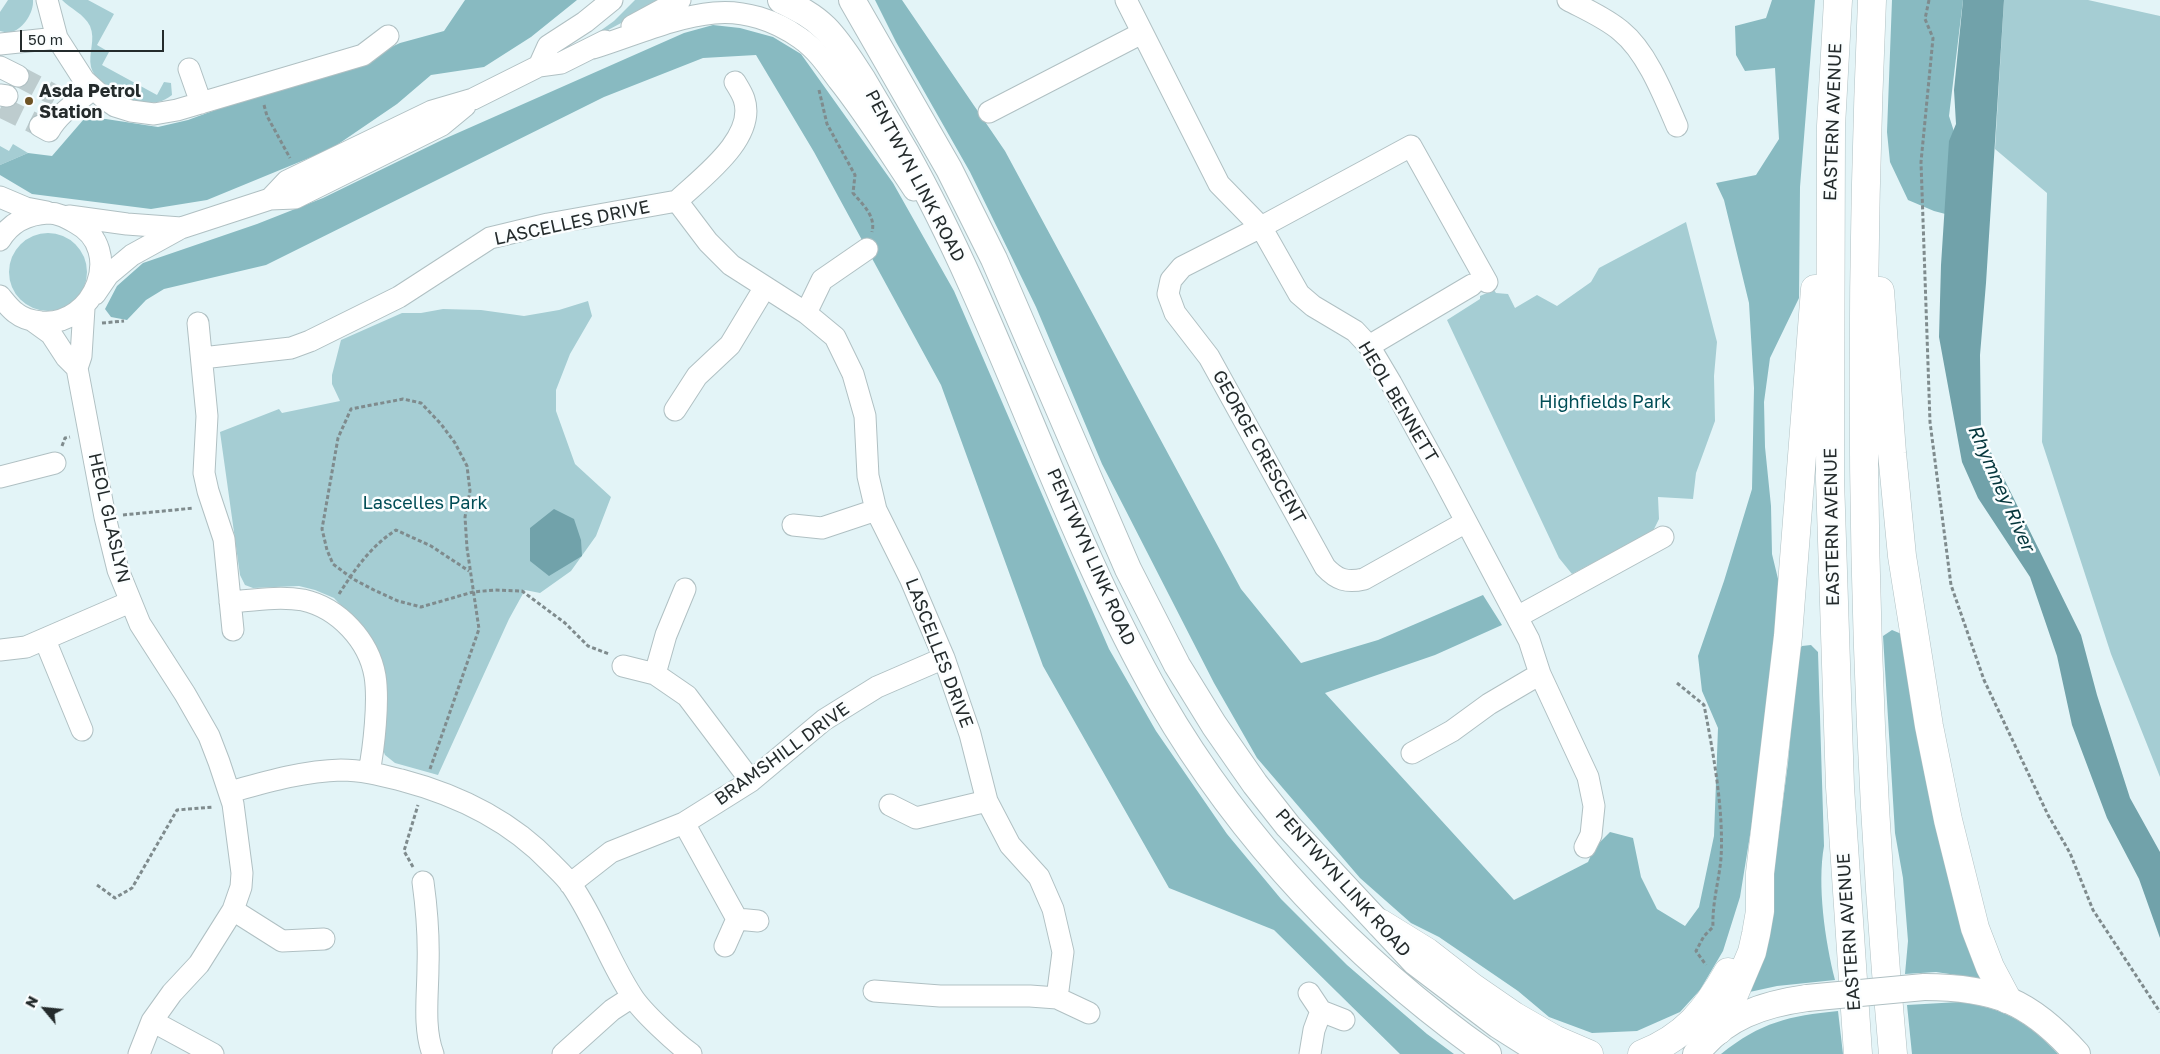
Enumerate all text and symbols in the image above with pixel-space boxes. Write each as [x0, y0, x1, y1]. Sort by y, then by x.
scale bar [22, 20, 166, 52]
text: 50 m [28, 30, 63, 48]
street label: EASTERN AVENUE [1819, 43, 1847, 201]
place label: Asda Petrol Station [39, 80, 141, 122]
street label: PENTWYN LINK ROAD [860, 86, 970, 266]
marker: Asda Petrol Station [23, 95, 35, 107]
street label: LASCELLES DRIVE [492, 196, 652, 250]
street label: HEOL BENNETT [1353, 338, 1443, 466]
street label: GEORGE CRESCENT [1208, 366, 1310, 528]
park label: Highfields Park [1539, 391, 1671, 413]
water label: Rhymney River [1963, 421, 2039, 555]
street label: EASTERN AVENUE [1820, 448, 1844, 606]
street label: HEOL GLASLYN [84, 451, 134, 585]
street label: PENTWYN LINK ROAD [1042, 465, 1140, 649]
park label: Lascelles Park [362, 492, 488, 514]
street label: LASCELLES DRIVE [901, 575, 977, 731]
street label: BRAMSHILL DRIVE [710, 698, 854, 810]
street label: PENTWYN LINK ROAD [1271, 804, 1415, 962]
street label: EASTERN AVENUE [1833, 852, 1865, 1012]
north arrow [20, 984, 70, 1034]
text: N [21, 993, 41, 1010]

